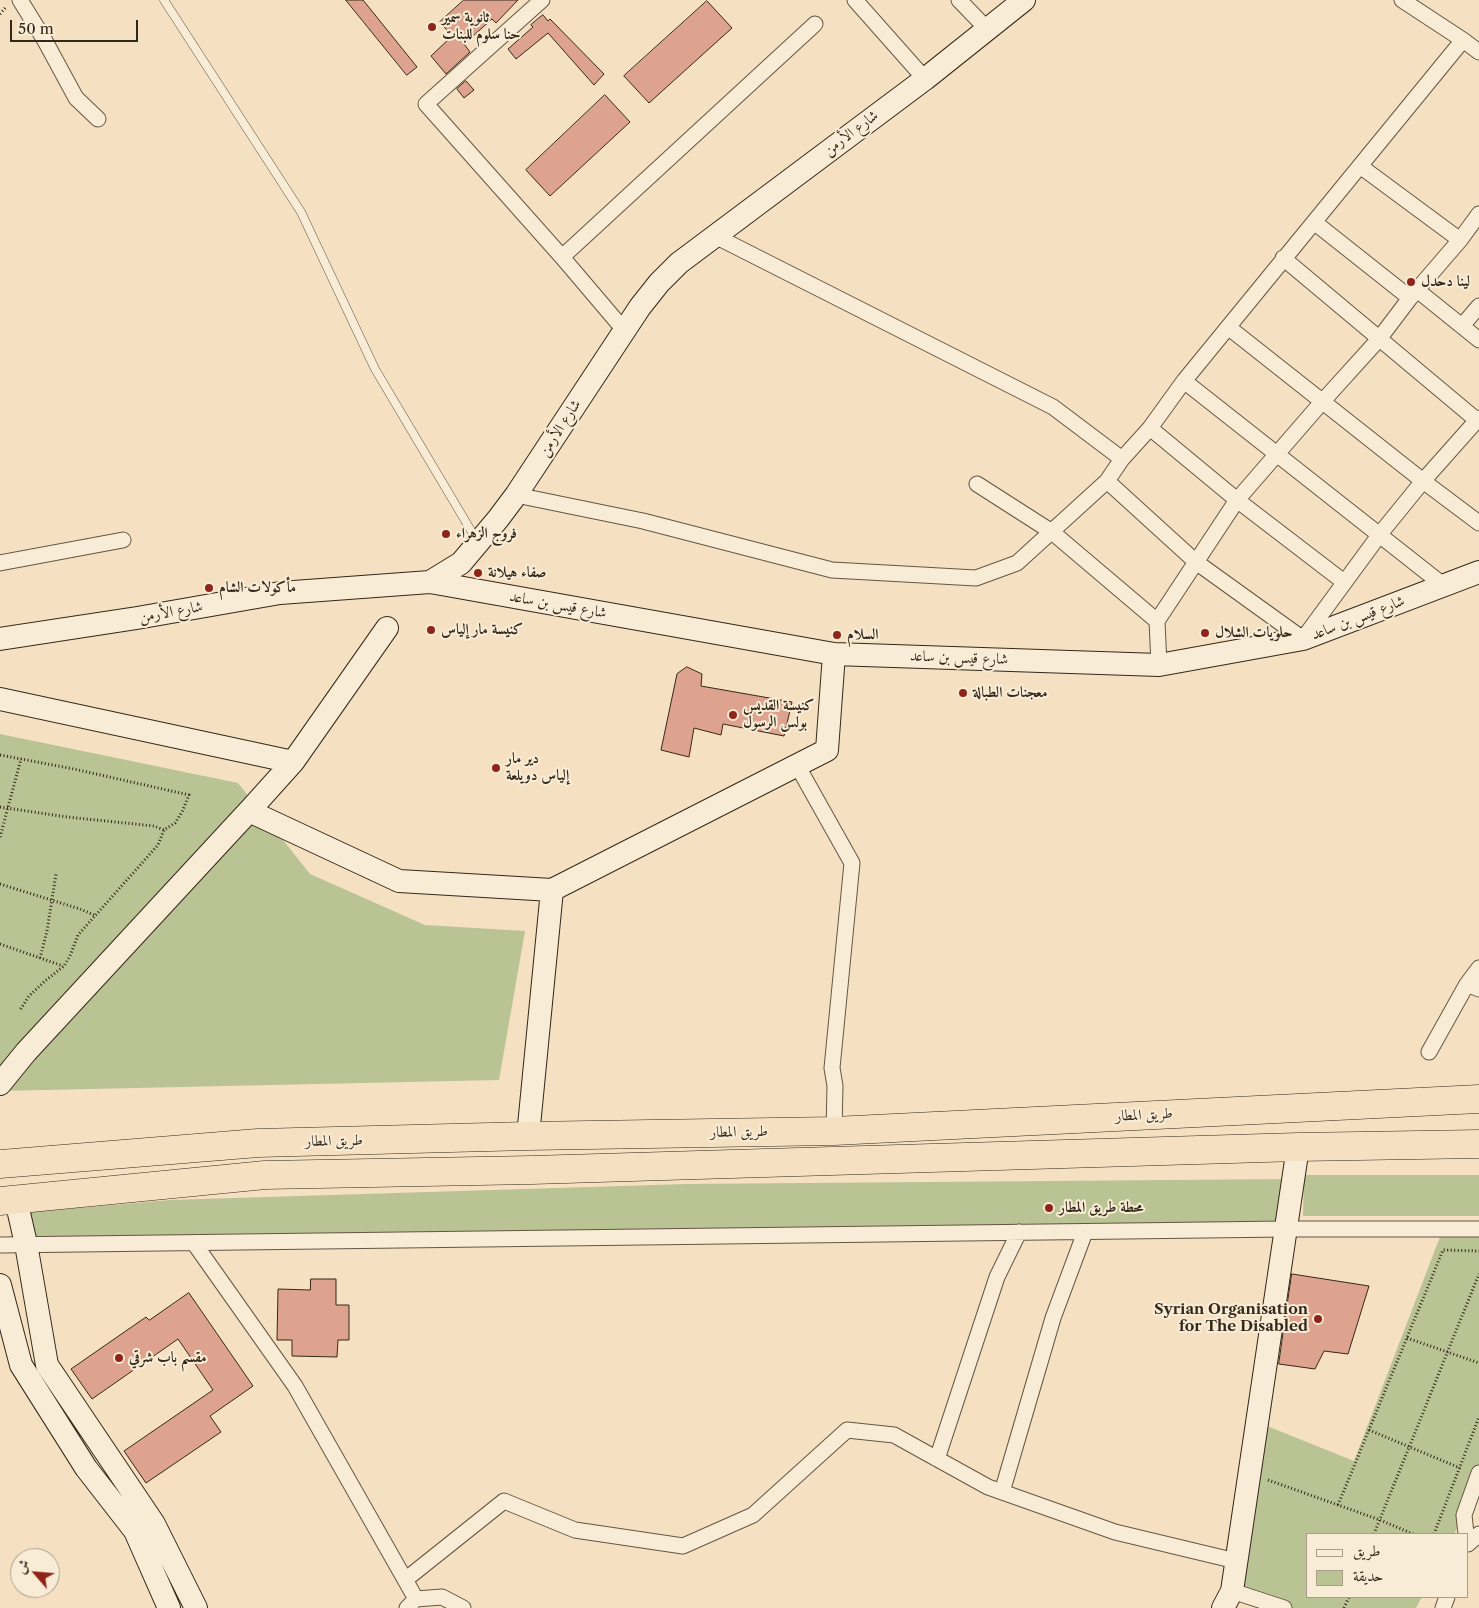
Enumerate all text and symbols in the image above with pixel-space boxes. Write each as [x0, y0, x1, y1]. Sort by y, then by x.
place label: ثانوية سمير حنا سلوم للبنات [442, 9, 521, 44]
scale bar [12, 10, 140, 42]
text: 50 m [18, 19, 54, 38]
marker: ثانوية سمير حنا سلوم للبنات [426, 21, 438, 33]
street label: شارع الأرمن [820, 107, 882, 159]
place label: لينا دحدل [1421, 273, 1470, 291]
marker: لينا دحدل [1405, 276, 1417, 288]
street label: شارع الأرمن [535, 396, 585, 460]
place label: فروج الزهراء [456, 525, 517, 543]
marker: فروج الزهراء [440, 528, 452, 540]
place label: صفاء هيلانة [488, 564, 546, 582]
marker: صفاء هيلانة [472, 567, 484, 579]
place label: مأكولات الشام [219, 579, 296, 597]
marker: مأكولات الشام [203, 582, 215, 594]
street label: شارع قيس بن ساعد [508, 588, 608, 622]
street label: شارع قيس بن ساعد [1309, 592, 1407, 644]
street label: شارع الأرمن [138, 598, 204, 626]
place label: كنيسة مار إلياس [441, 621, 523, 639]
marker: كنيسة مار إلياس [425, 624, 437, 636]
place label: حلويات الشلال [1215, 624, 1292, 642]
place label: السلام [847, 626, 879, 644]
marker: حلويات الشلال [1199, 627, 1211, 639]
marker: السلام [831, 629, 843, 641]
street label: شارع قيس بن ساعد [910, 647, 1008, 669]
place label: معجنات الطبالة [973, 684, 1048, 702]
marker: معجنات الطبالة [957, 687, 969, 699]
place label: كنيسة القديس بولس الرسول [743, 697, 814, 732]
marker: كنيسة القديس بولس الرسول [727, 709, 739, 721]
place label: دير مار إلياس دويلعة [506, 750, 569, 785]
marker: دير مار إلياس دويلعة [490, 762, 502, 774]
street label: طريق المطار [1115, 1105, 1173, 1125]
street label: طريق المطار [710, 1122, 768, 1142]
street label: طريق المطار [305, 1131, 363, 1151]
place label: محطة طريق المطار [1059, 1199, 1143, 1217]
marker: محطة طريق المطار [1043, 1202, 1055, 1214]
place label: Syrian Organisation for The Disabled [1154, 1301, 1308, 1336]
marker: Syrian Organisation for The Disabled [1312, 1313, 1324, 1325]
place label: مقسم باب شرقي [129, 1349, 207, 1367]
marker: مقسم باب شرقي [113, 1352, 125, 1364]
legend [1306, 1533, 1469, 1598]
text: طريق [1353, 1541, 1380, 1560]
north arrow [10, 1548, 60, 1598]
text: ش [11, 1556, 34, 1577]
text: حديقة [1353, 1566, 1383, 1585]

